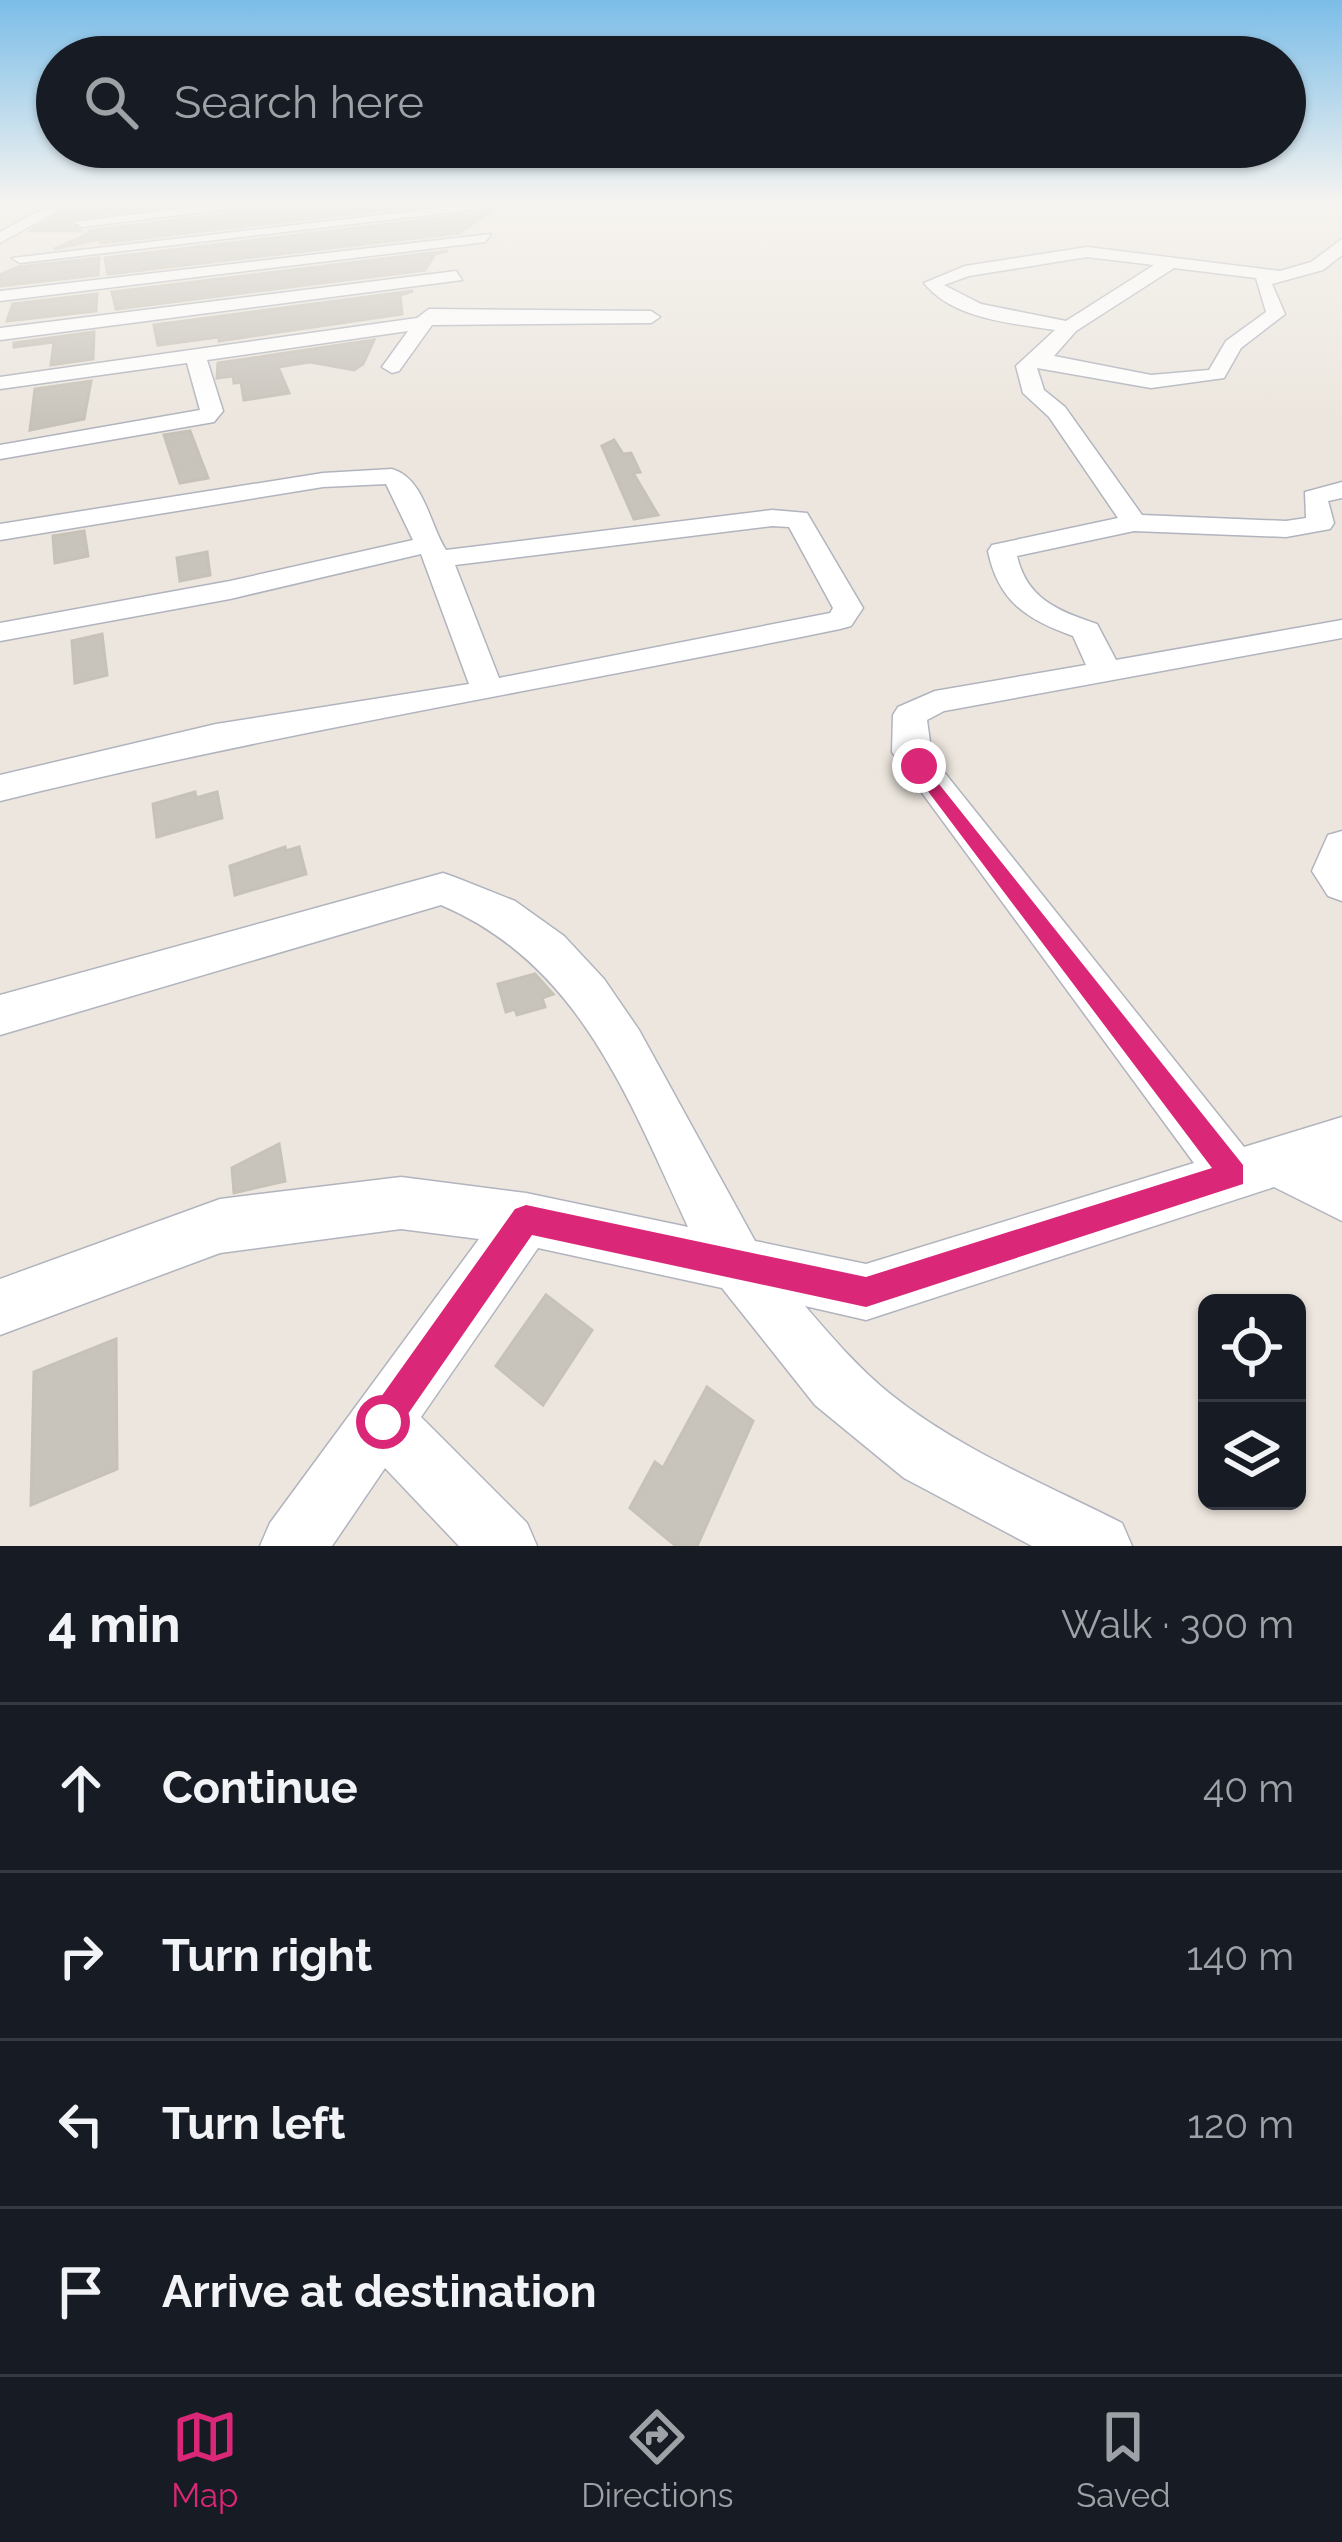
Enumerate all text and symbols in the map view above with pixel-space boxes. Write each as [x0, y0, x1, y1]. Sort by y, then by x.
search box [36, 36, 1306, 168]
icon: search [78, 69, 144, 135]
text: Search here [174, 76, 424, 129]
route end [892, 739, 946, 793]
map controls [1198, 1294, 1306, 1510]
button: locate [1198, 1294, 1306, 1402]
route start [356, 1395, 410, 1449]
button: layers [1198, 1402, 1306, 1510]
text: 4 min [48, 1594, 181, 1654]
text: Walk · 300 m [1061, 1601, 1294, 1647]
icon: ahead [48, 1755, 114, 1821]
text: Continue [162, 1761, 358, 1814]
text: 40 m [1203, 1765, 1294, 1811]
icon: right [48, 1923, 114, 1989]
text: Turn right [162, 1929, 372, 1982]
text: 140 m [1186, 1933, 1294, 1979]
icon: left [48, 2091, 114, 2157]
text: Turn left [162, 2097, 345, 2150]
text: 120 m [1187, 2101, 1294, 2147]
icon: arrive [48, 2259, 114, 2325]
text: Arrive at destination [162, 2265, 597, 2318]
tab: Map [171, 2404, 238, 2515]
tab: Directions [581, 2404, 734, 2515]
tab: Saved [1076, 2404, 1171, 2515]

